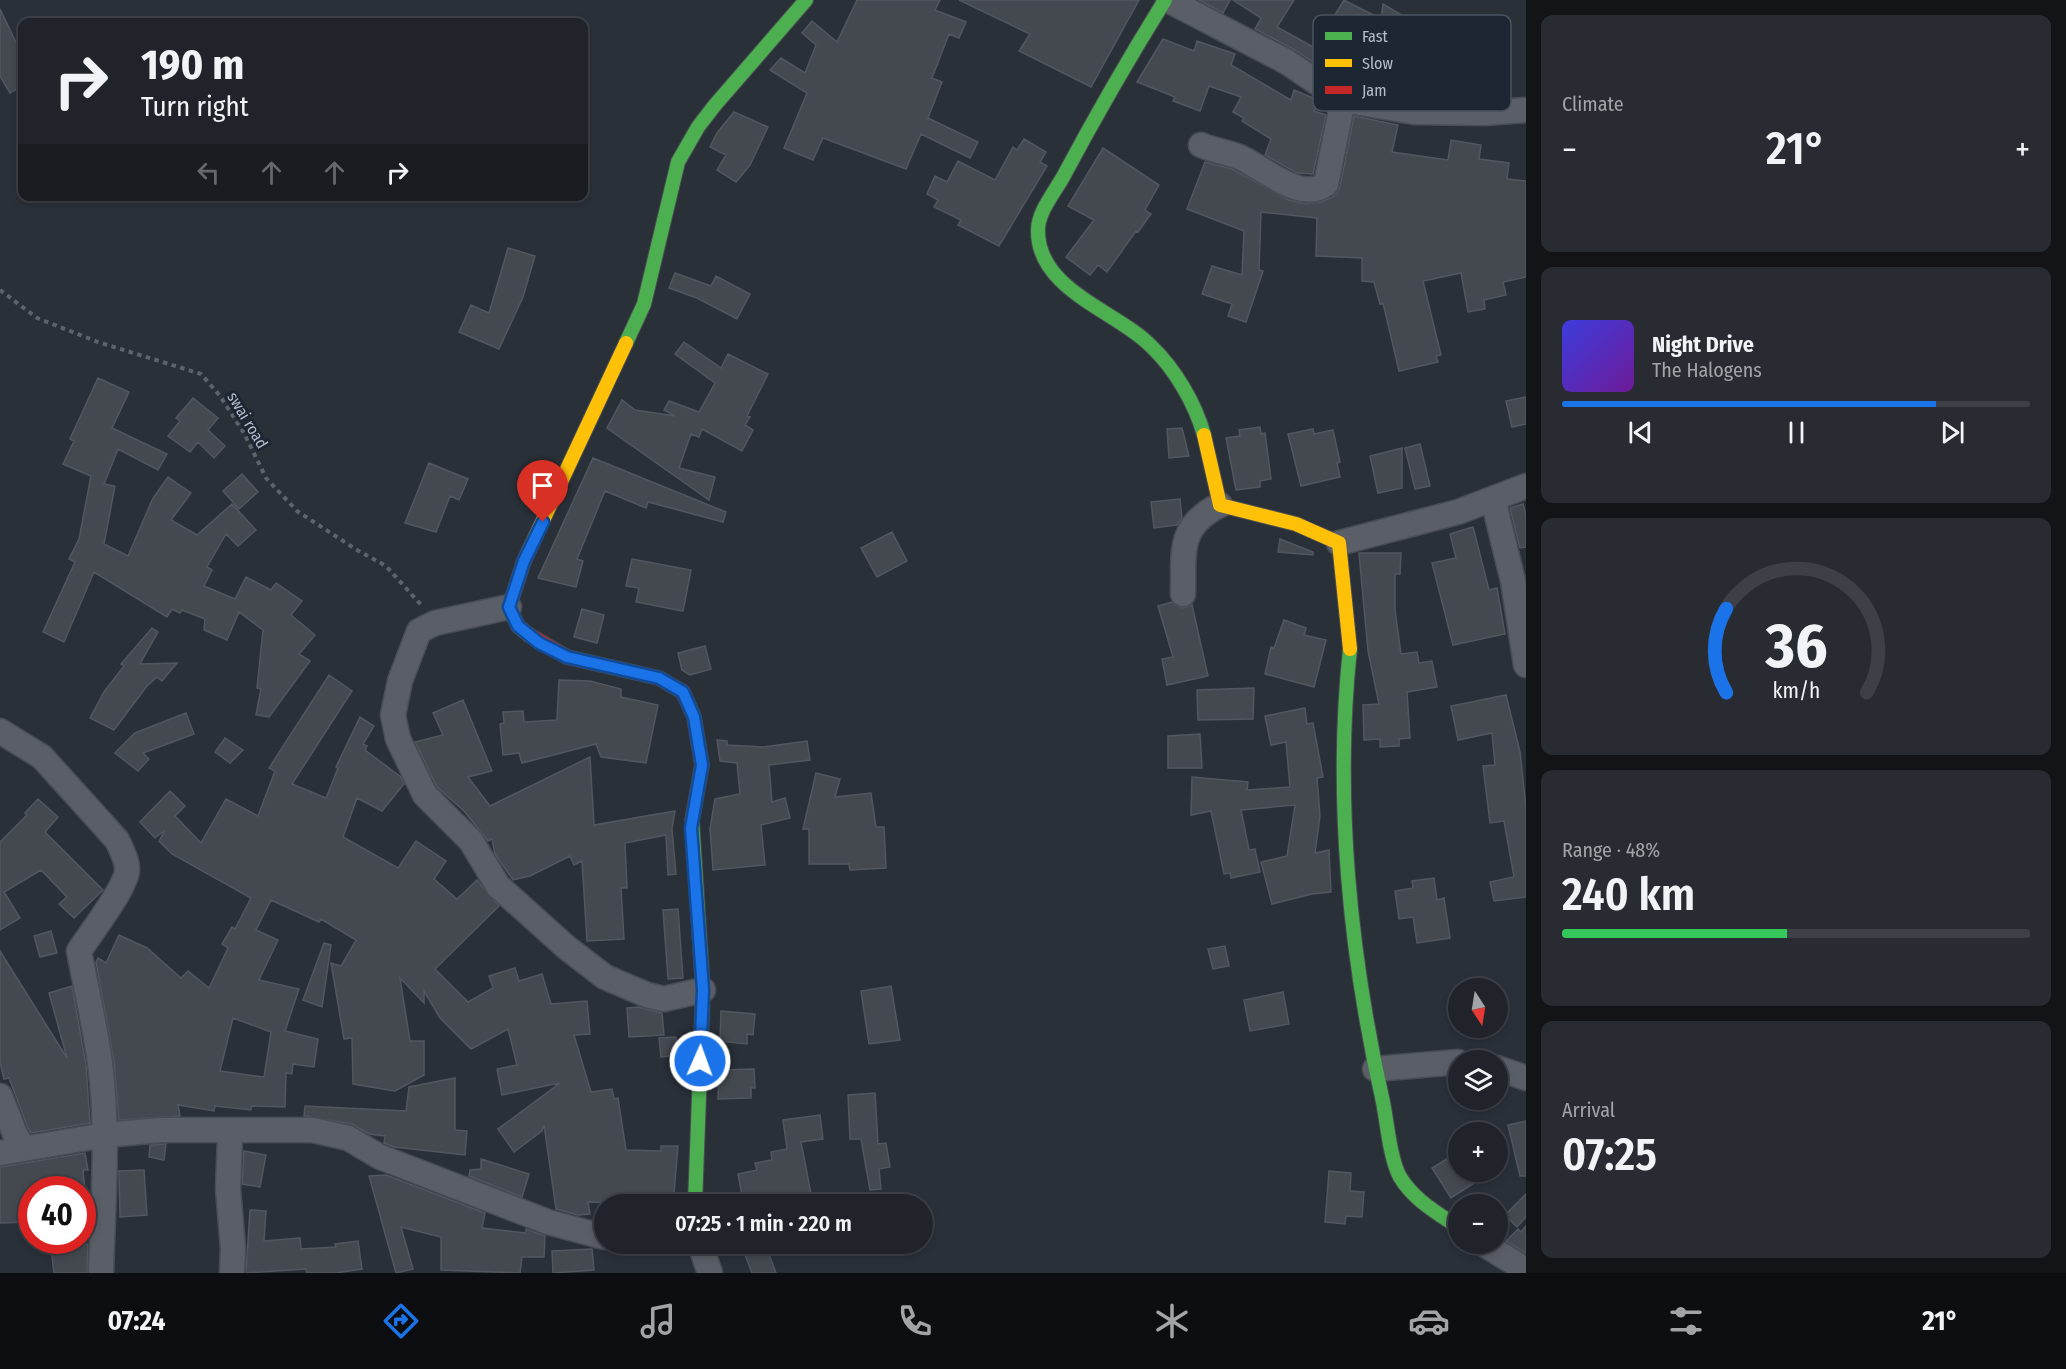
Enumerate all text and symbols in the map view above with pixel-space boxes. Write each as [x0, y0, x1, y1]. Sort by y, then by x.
legend [1313, 15, 1511, 111]
text: Fast [1362, 27, 1389, 46]
text: 190 m [141, 40, 244, 90]
icon: right [42, 42, 120, 120]
text: Slow [1362, 54, 1393, 73]
text: Jam [1362, 81, 1387, 100]
text: Turn right [141, 91, 249, 123]
text: Climate [1562, 92, 1624, 116]
text: 21° [1766, 122, 1826, 176]
text: − [1562, 130, 1577, 170]
text: + [2015, 130, 2030, 170]
icon: left [192, 156, 225, 189]
icon: ahead [255, 156, 288, 189]
icon: ahead [318, 156, 351, 189]
icon: right [381, 156, 414, 189]
text: Night Drive [1652, 331, 1754, 358]
text: The Halogens [1652, 358, 1762, 382]
street label: swai road [223, 389, 272, 452]
icon: previous [1624, 416, 1657, 449]
icon: pause [1780, 416, 1813, 449]
icon: next [1936, 416, 1969, 449]
pin [517, 460, 568, 522]
icon: arrive [526, 469, 559, 502]
text: 36 [1764, 610, 1827, 685]
text: km/h [1772, 679, 1820, 705]
text: Range · 48% [1562, 838, 1660, 862]
text: 240 km [1562, 868, 1695, 922]
north arrow [1448, 978, 1508, 1038]
map controls [1448, 978, 1508, 1254]
position arrow [668, 1029, 732, 1093]
button: layers [1448, 1050, 1508, 1110]
text: Arrival [1562, 1098, 1615, 1122]
button: + [1448, 1122, 1508, 1182]
text: 07:25 [1562, 1128, 1657, 1182]
speed limit sign: 40 [18, 1176, 96, 1254]
button: − [1448, 1194, 1508, 1254]
text: 07:25 · 1 min · 220 m [675, 1210, 852, 1237]
icon: directions [380, 1300, 422, 1342]
icon: music [637, 1300, 679, 1342]
icon: phone [894, 1300, 936, 1342]
icon: climate [1151, 1300, 1193, 1342]
icon: car [1408, 1300, 1450, 1342]
icon: filters [1665, 1300, 1707, 1342]
text: 07:24 [108, 1305, 165, 1337]
text: 21° [1922, 1305, 1958, 1337]

